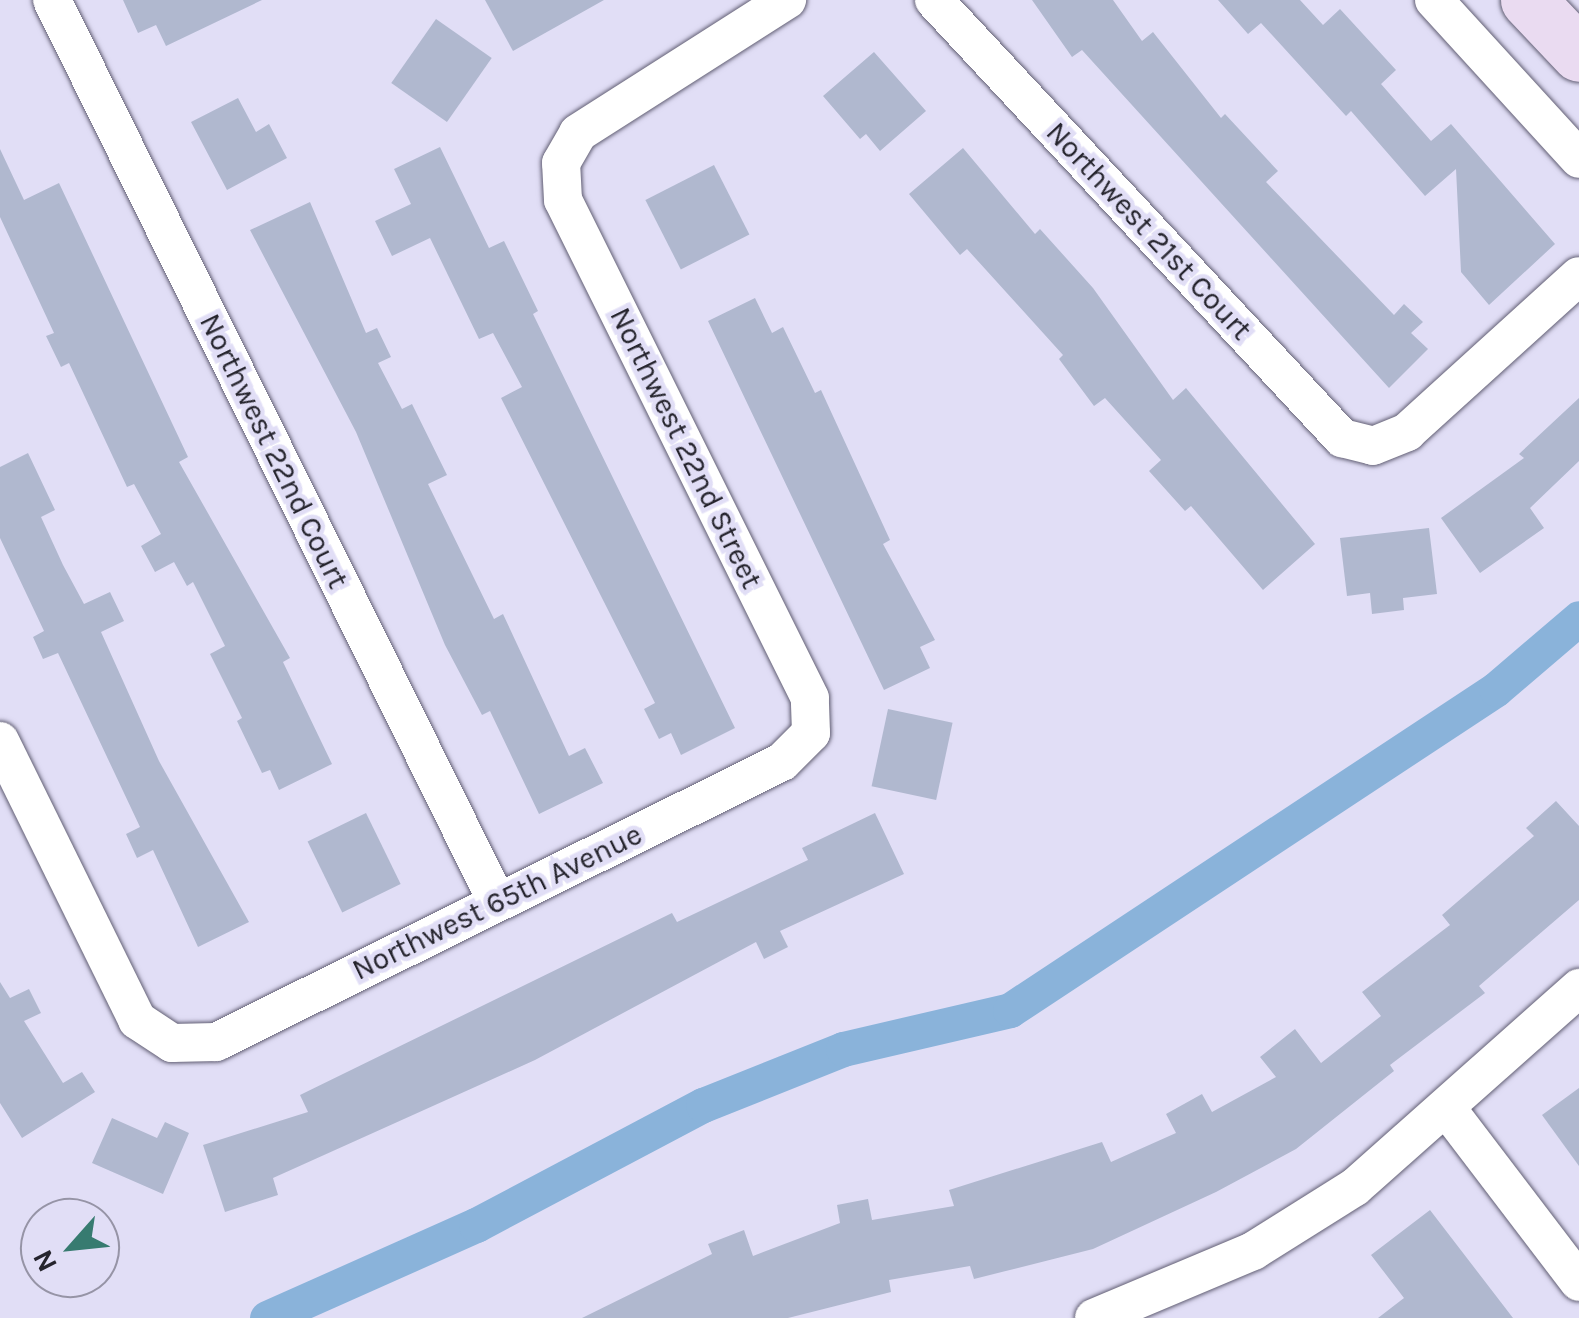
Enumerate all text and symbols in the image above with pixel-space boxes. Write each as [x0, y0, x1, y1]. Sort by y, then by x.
street label: Northwest 21st Court [1039, 115, 1259, 347]
street label: Northwest 22nd Street [602, 301, 770, 595]
street label: Northwest 22nd Court [192, 308, 356, 594]
street label: Northwest 65th Avenue [346, 816, 648, 988]
north arrow [20, 1198, 120, 1298]
text: N [25, 1245, 64, 1277]

